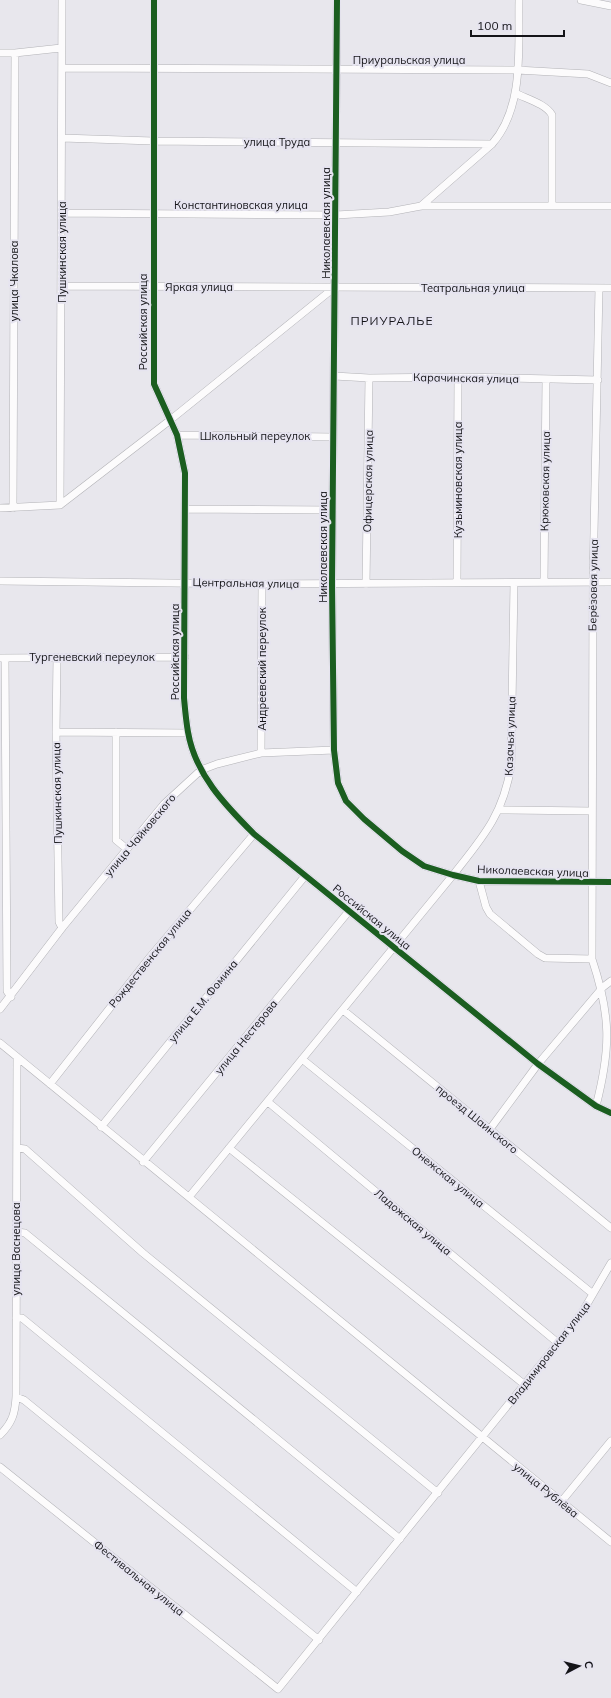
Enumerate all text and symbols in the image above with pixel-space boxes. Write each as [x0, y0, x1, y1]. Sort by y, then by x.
scale bar [471, 12, 564, 38]
text: 100 m [477, 18, 512, 33]
street label: Приуральская улица [353, 53, 465, 67]
street label: улица Труда [244, 135, 310, 149]
street label: Николаевская улица [319, 167, 333, 279]
street label: Константиновская улица [174, 198, 308, 212]
street label: Пушкинская улица [55, 201, 69, 303]
street label: улица Чкалова [7, 241, 21, 321]
street label: Российская улица [136, 274, 150, 370]
street label: Яркая улица [165, 280, 233, 294]
street label: Театральная улица [421, 281, 525, 295]
district label: ПРИУРАЛЬЕ [351, 313, 433, 328]
street label: Карачинская улица [413, 370, 519, 386]
street label: Кузьминовская улица [451, 422, 465, 538]
street label: Школьный переулок [200, 429, 310, 443]
street label: Офицерская улица [360, 430, 376, 532]
street label: Крюковская улица [537, 431, 553, 531]
street label: Николаевская улица [316, 491, 330, 603]
street label: Берёзовая улица [585, 539, 601, 631]
street label: Центральная улица [193, 575, 299, 591]
street label: Российская улица [168, 604, 182, 700]
street label: Андреевский переулок [255, 607, 269, 731]
street label: Тургеневский переулок [29, 650, 155, 664]
street label: Казачья улица [502, 696, 518, 776]
street label: Пушкинская улица [49, 742, 65, 844]
street label: улица Чайковского [101, 791, 179, 879]
street label: Николаевская улица [477, 862, 589, 880]
street label: Российская улица [330, 881, 414, 953]
street label: Рождественская улица [106, 906, 194, 1010]
street label: улица Е.М. Фомина [165, 957, 241, 1045]
street label: улица Нестерова [212, 997, 280, 1077]
street label: проезд Шаинского [433, 1081, 521, 1157]
street label: Онежская улица [409, 1143, 487, 1211]
street label: Ладожская улица [372, 1186, 454, 1258]
street label: улица Васнецова [9, 1202, 23, 1296]
street label: Владимировская улица [505, 1299, 593, 1407]
street label: улица Рублёва [511, 1459, 581, 1521]
street label: Фестивальная улица [91, 1537, 187, 1619]
north arrow [559, 1646, 599, 1686]
text: С [582, 1660, 596, 1670]

